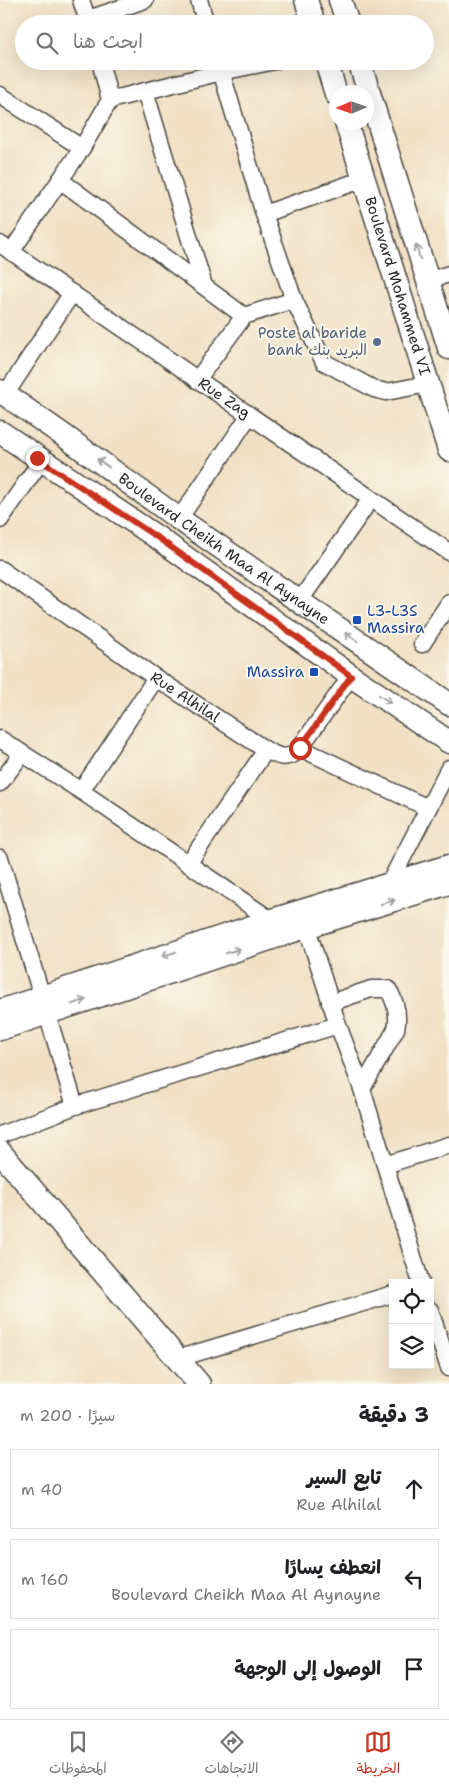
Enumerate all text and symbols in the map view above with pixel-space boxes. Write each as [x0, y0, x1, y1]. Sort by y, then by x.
search box [15, 15, 434, 70]
icon: search [33, 29, 61, 57]
text: ابحث هنا [73, 29, 143, 54]
north arrow [329, 85, 374, 130]
street label: Boulevard Mohammed VI [360, 194, 435, 378]
one-way arrow [413, 245, 422, 260]
place label: Poste al baride bank البريد بنك [258, 323, 367, 360]
marker: Poste al baride bank البريد بنك [371, 336, 383, 348]
street label: Rue Zag [194, 373, 254, 423]
route end [26, 447, 49, 470]
one-way arrow [96, 458, 110, 468]
street label: Boulevard Cheikh Maa Al Aynayne [114, 468, 334, 629]
place label: L3-L3S Massira [367, 601, 425, 638]
marker: L3-L3S Massira [351, 614, 363, 626]
one-way arrow [344, 632, 358, 642]
place label: Massira [247, 662, 305, 682]
marker: Massira [308, 666, 320, 678]
street label: Rue Alhilal [146, 667, 224, 727]
one-way arrow [378, 694, 392, 704]
route start [289, 737, 312, 760]
one-way arrow [380, 896, 396, 906]
one-way arrow [225, 946, 241, 955]
one-way arrow [161, 950, 177, 960]
one-way arrow [71, 996, 87, 1006]
map controls [389, 1279, 434, 1369]
button: locate [389, 1279, 434, 1324]
button: layers [389, 1324, 434, 1369]
text: 3 دقيقة [359, 1401, 429, 1429]
text: سيرًا · 200 m [20, 1405, 115, 1426]
text: تابع السير [307, 1465, 381, 1490]
icon: ahead [400, 1475, 428, 1503]
text: 40 m [21, 1479, 63, 1500]
text: Rue Alhilal [297, 1494, 381, 1515]
text: انعطف يسارًا [285, 1555, 381, 1580]
icon: left [400, 1565, 428, 1593]
text: 160 m [21, 1569, 68, 1590]
text: Boulevard Cheikh Maa Al Aynayne [111, 1584, 381, 1605]
icon: arrive [400, 1655, 428, 1683]
text: الوصول إلى الوجهة [234, 1656, 381, 1681]
tab: المحفوظات [49, 1728, 107, 1781]
tab: الاتجاهات [204, 1728, 259, 1781]
tab: الخريطة [356, 1728, 400, 1781]

